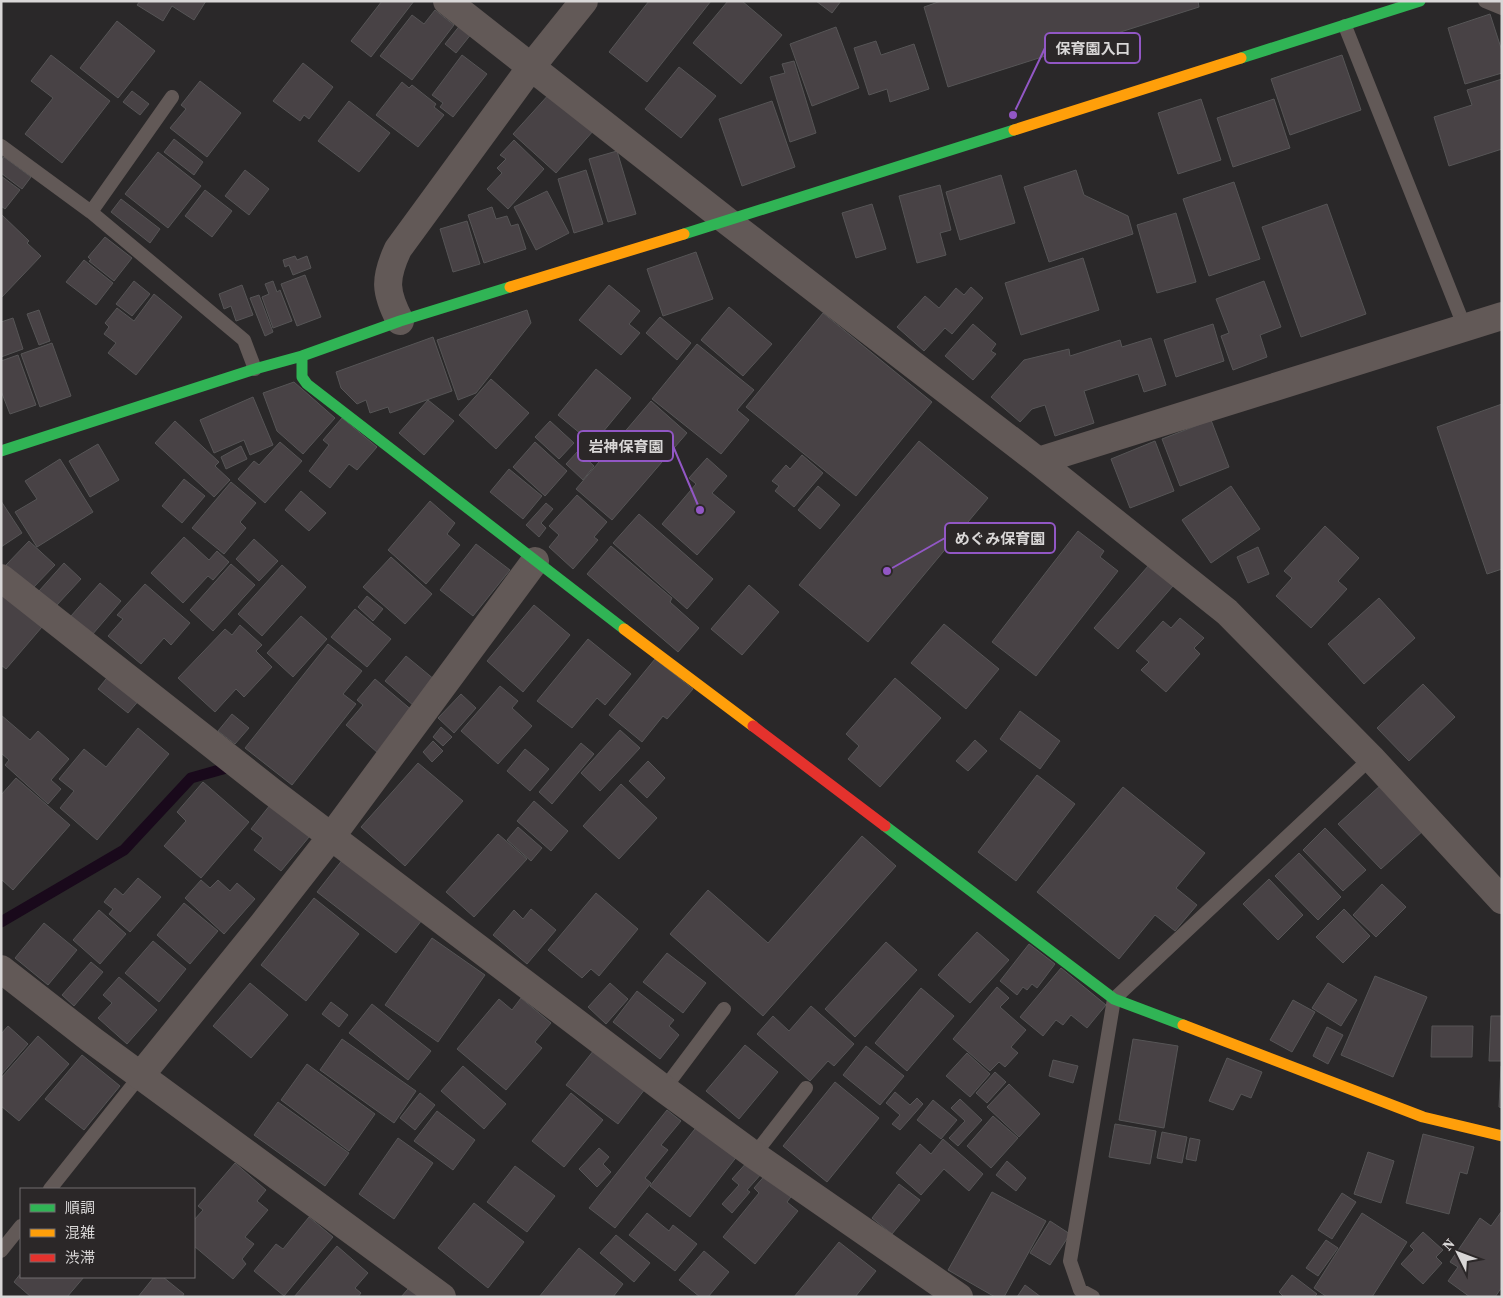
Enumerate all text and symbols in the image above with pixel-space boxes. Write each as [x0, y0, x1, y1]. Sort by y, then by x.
callout: 保育園入口 [1045, 33, 1140, 63]
text: 保育園入口 [1055, 38, 1131, 59]
callout: 岩神保育園 [578, 431, 673, 461]
text: 岩神保育園 [588, 436, 664, 457]
callout: めぐみ保育園 [945, 523, 1055, 553]
text: めぐみ保育園 [955, 528, 1045, 549]
legend [20, 1188, 195, 1278]
text: 順調 [65, 1197, 95, 1218]
text: 混雑 [65, 1222, 95, 1243]
north arrow [1433, 1228, 1483, 1278]
text: N [1437, 1234, 1459, 1255]
text: 渋滞 [65, 1247, 95, 1268]

